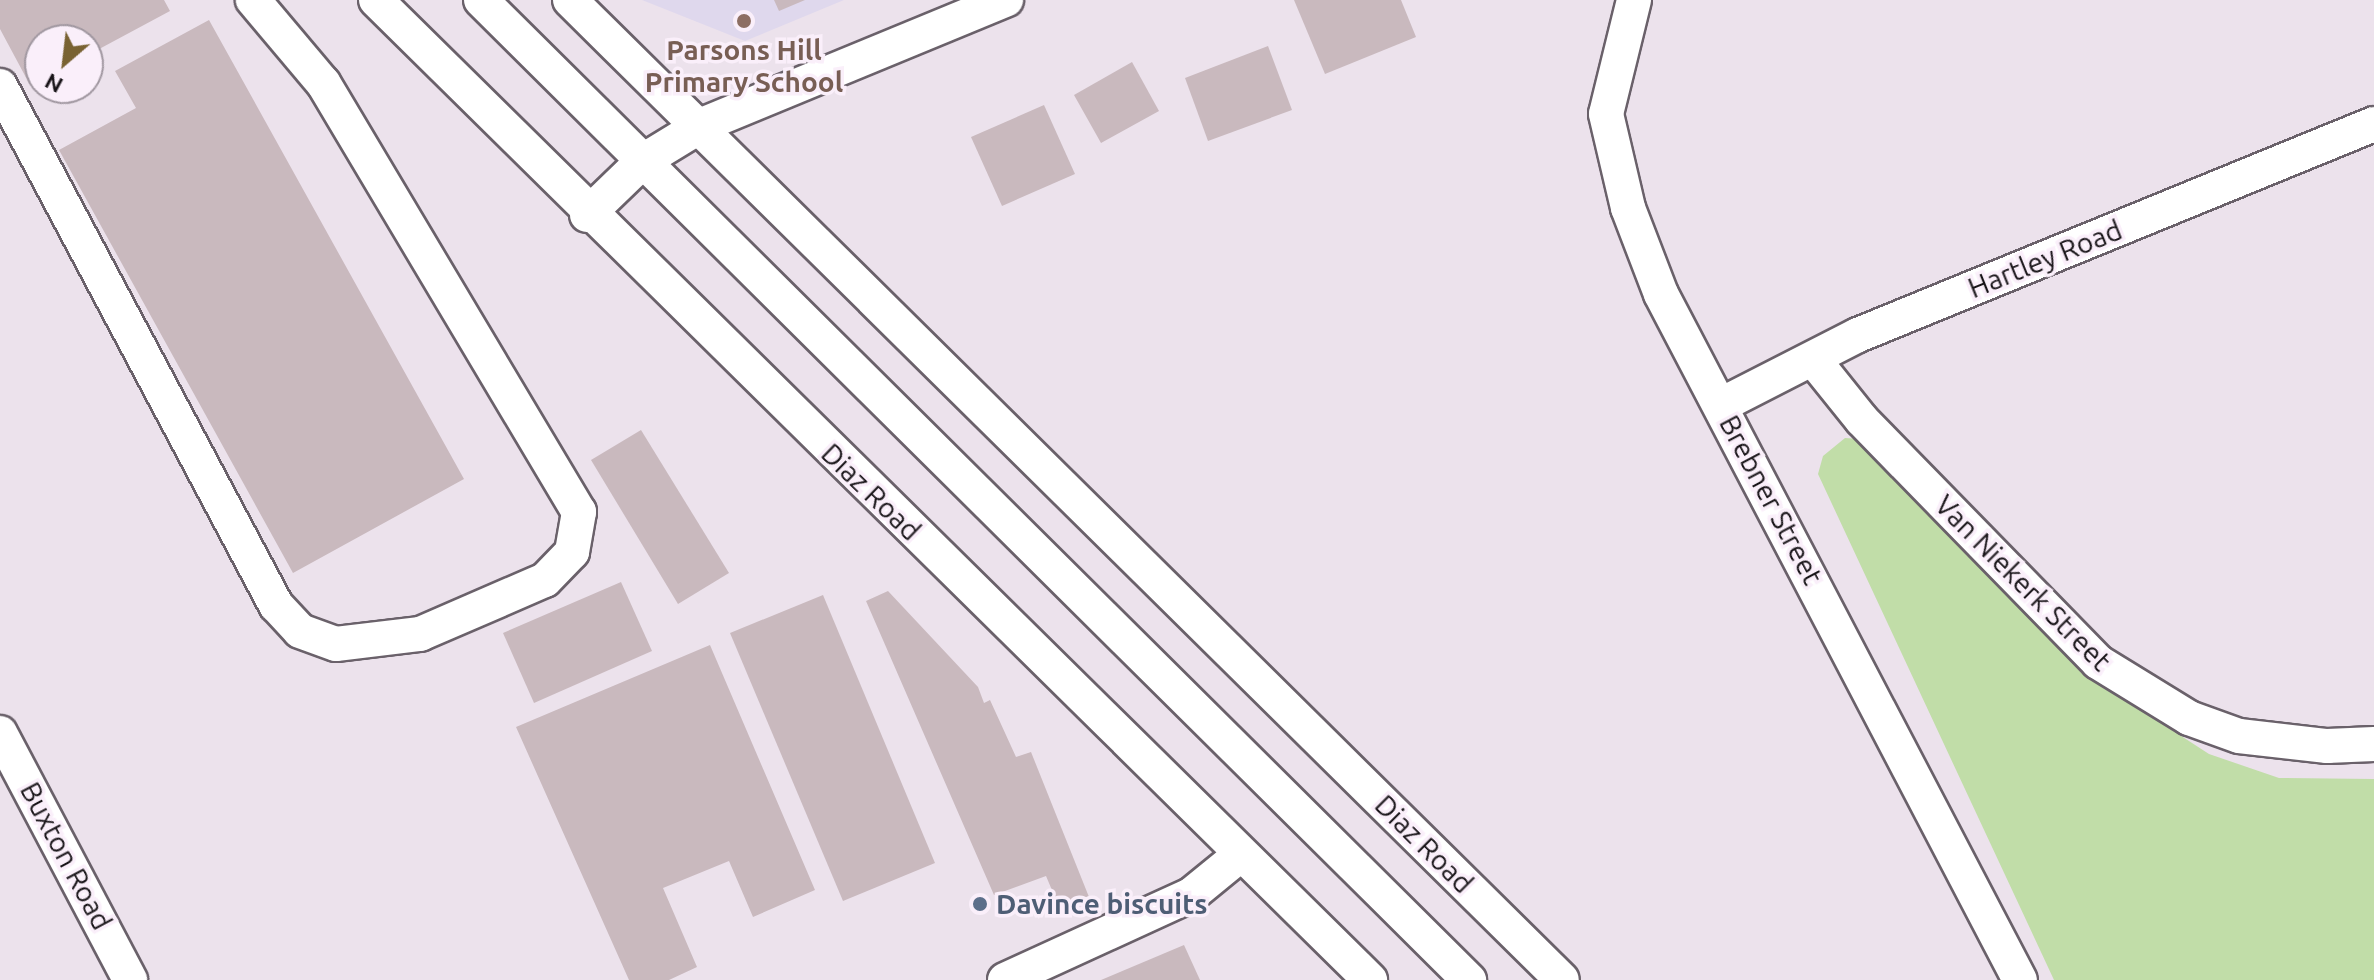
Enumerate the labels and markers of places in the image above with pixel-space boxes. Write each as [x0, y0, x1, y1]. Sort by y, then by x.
marker: Parsons Hill Primary School [735, 12, 753, 30]
place label: Parsons Hill Primary School [645, 33, 843, 99]
place label: Davince biscuits [996, 887, 1207, 921]
marker: Davince biscuits [971, 895, 989, 913]

